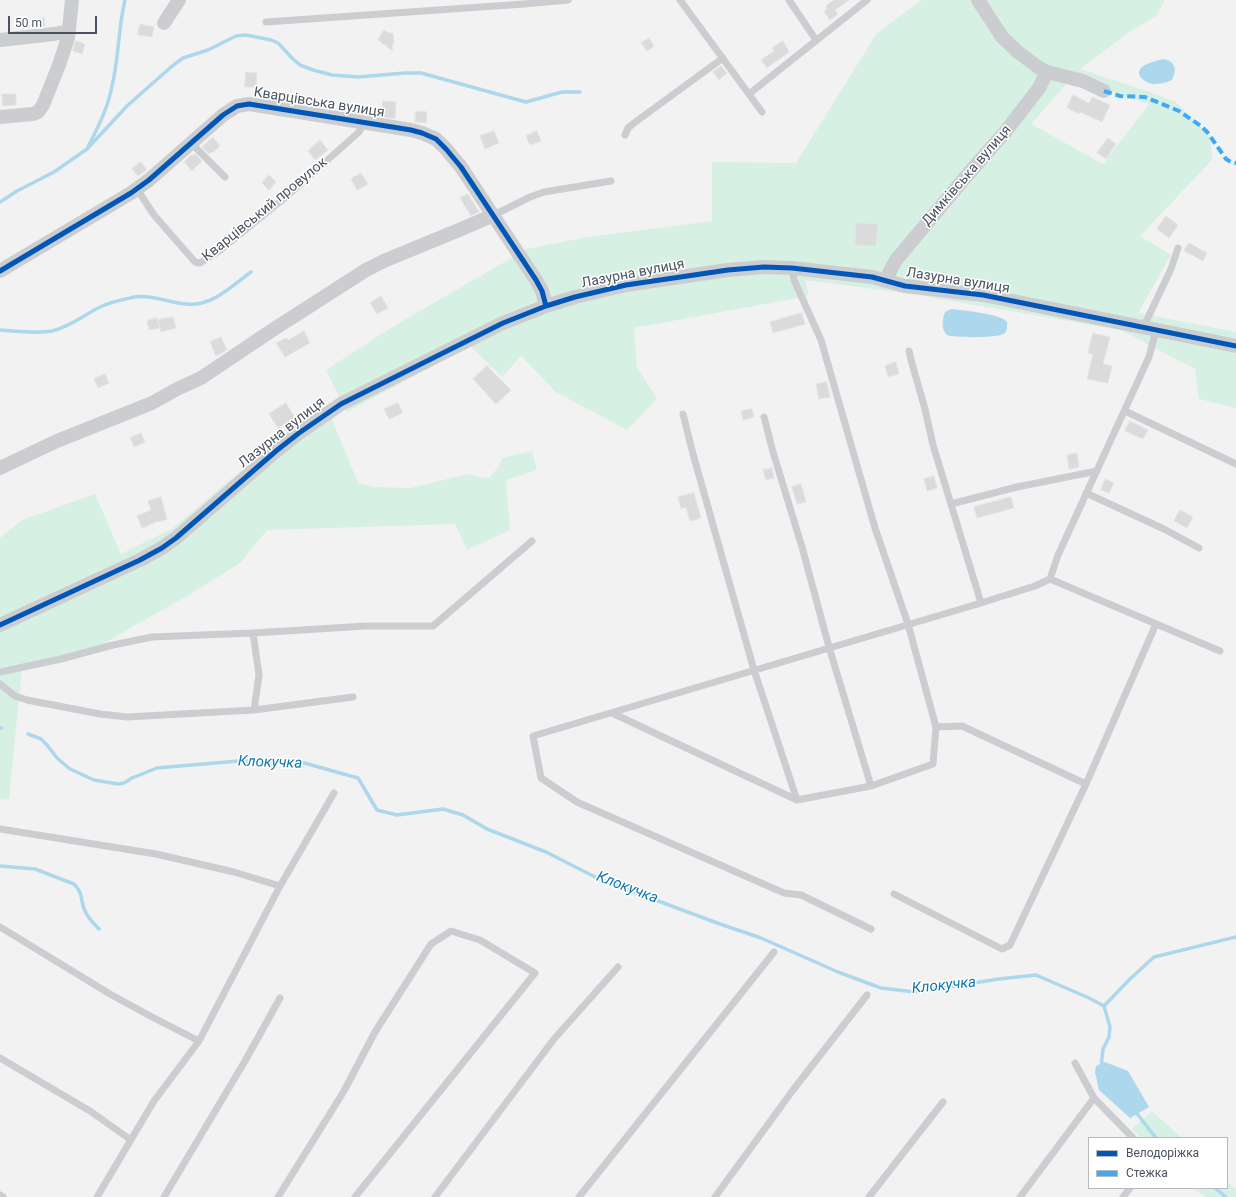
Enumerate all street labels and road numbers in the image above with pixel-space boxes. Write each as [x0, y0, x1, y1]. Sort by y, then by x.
street label: Кварцівська вулиця [252, 84, 386, 122]
street label: Димківська вулиця [919, 122, 1015, 230]
street label: Кварцівський провулок [199, 154, 331, 266]
street label: Лазурна вулиця [580, 256, 686, 292]
street label: Лазурна вулиця [905, 265, 1011, 297]
street label: Лазурна вулиця [236, 394, 328, 472]

